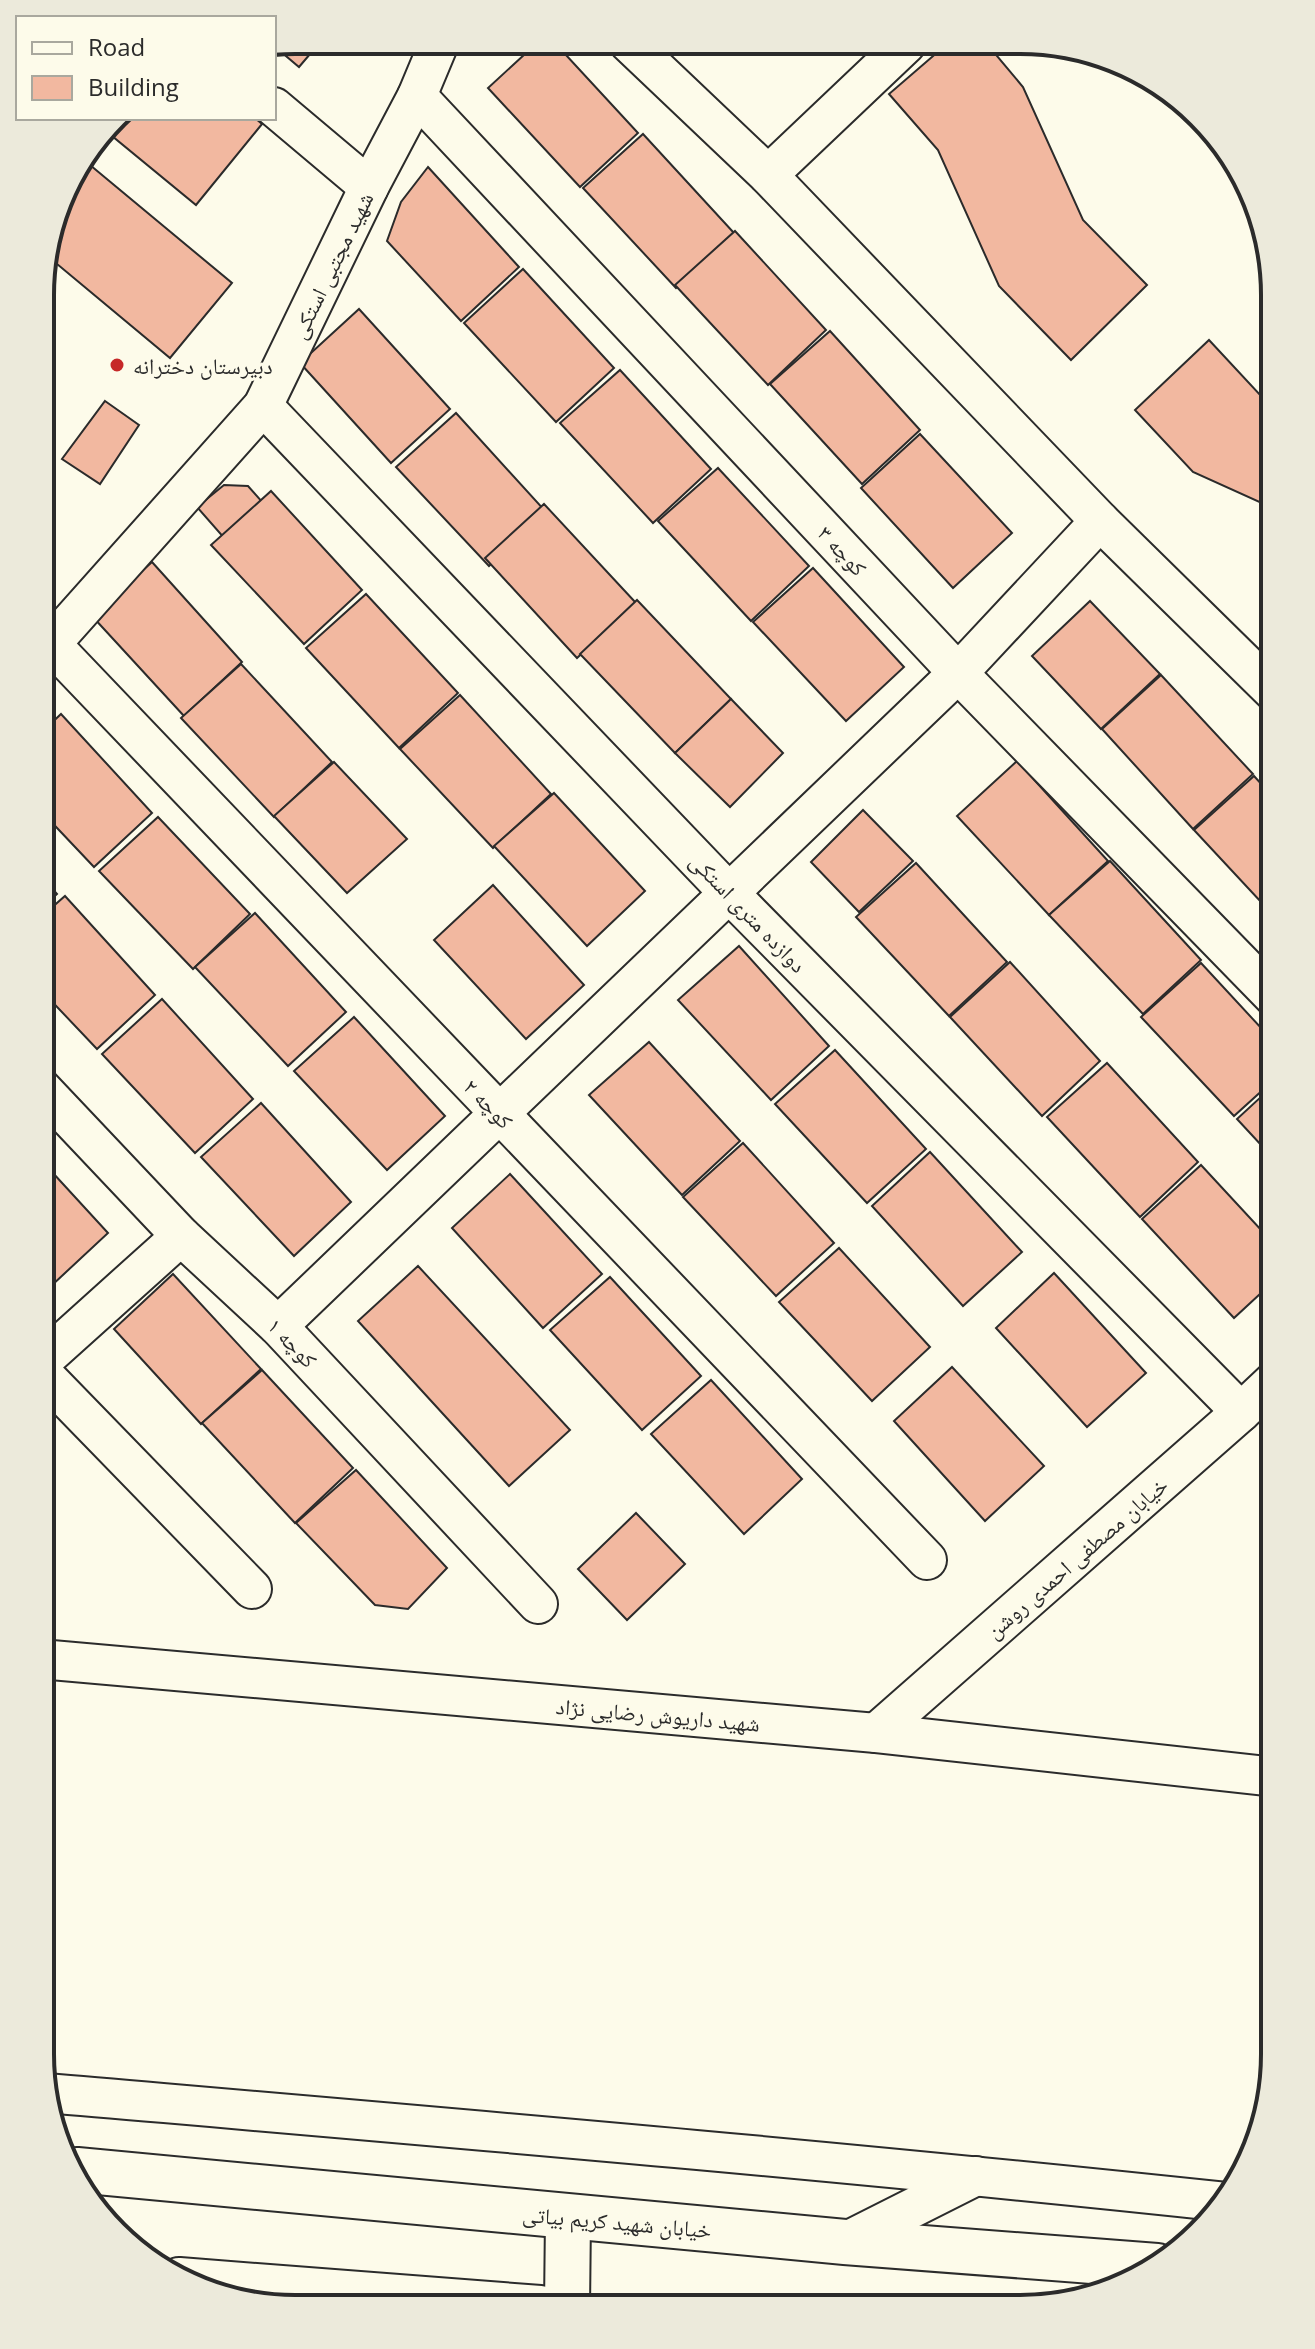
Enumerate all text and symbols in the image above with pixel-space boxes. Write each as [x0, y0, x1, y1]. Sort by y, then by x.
legend [16, 16, 276, 120]
text: Road [88, 30, 145, 63]
text: Building [88, 70, 179, 103]
street label: شهید مجتبی استکی [283, 187, 379, 343]
place label: دبیرستان دخترانه [133, 350, 273, 380]
marker: دبیرستان دخترانه [108, 356, 126, 374]
street label: کوچه ۳ [812, 518, 874, 582]
street label: دوازده متری استکی [684, 845, 814, 979]
street label: کوچه ۲ [458, 1071, 520, 1135]
street label: کوچه ۱ [262, 1310, 324, 1374]
street label: خیابان مصطفی احمدی روشن [979, 1470, 1173, 1644]
street label: شهید داریوش رضایی نژاد [555, 1690, 761, 1738]
street label: خیابان شهید کریم بیاتی [521, 2198, 713, 2245]

